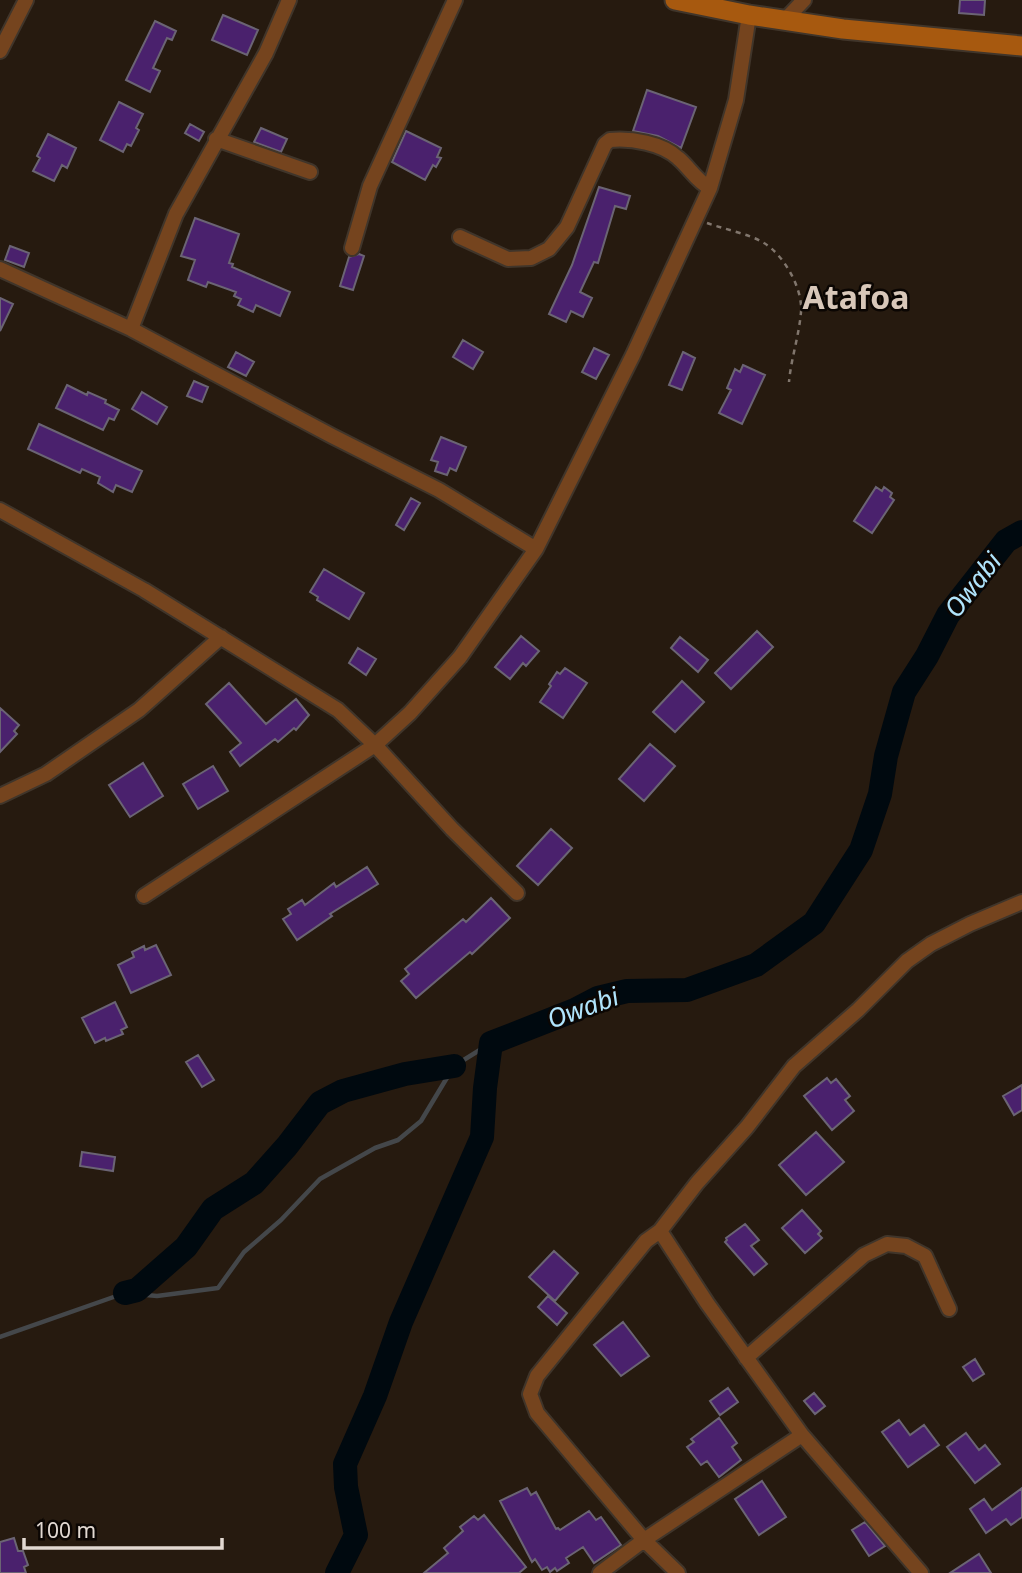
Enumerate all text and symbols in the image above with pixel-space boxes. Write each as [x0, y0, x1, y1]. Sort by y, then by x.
district label: Atafoa [803, 275, 909, 318]
water label: Owabi [935, 543, 1010, 625]
water label: Owabi [542, 977, 625, 1037]
scale bar [24, 1506, 222, 1550]
text: 100 m [35, 1516, 96, 1544]

